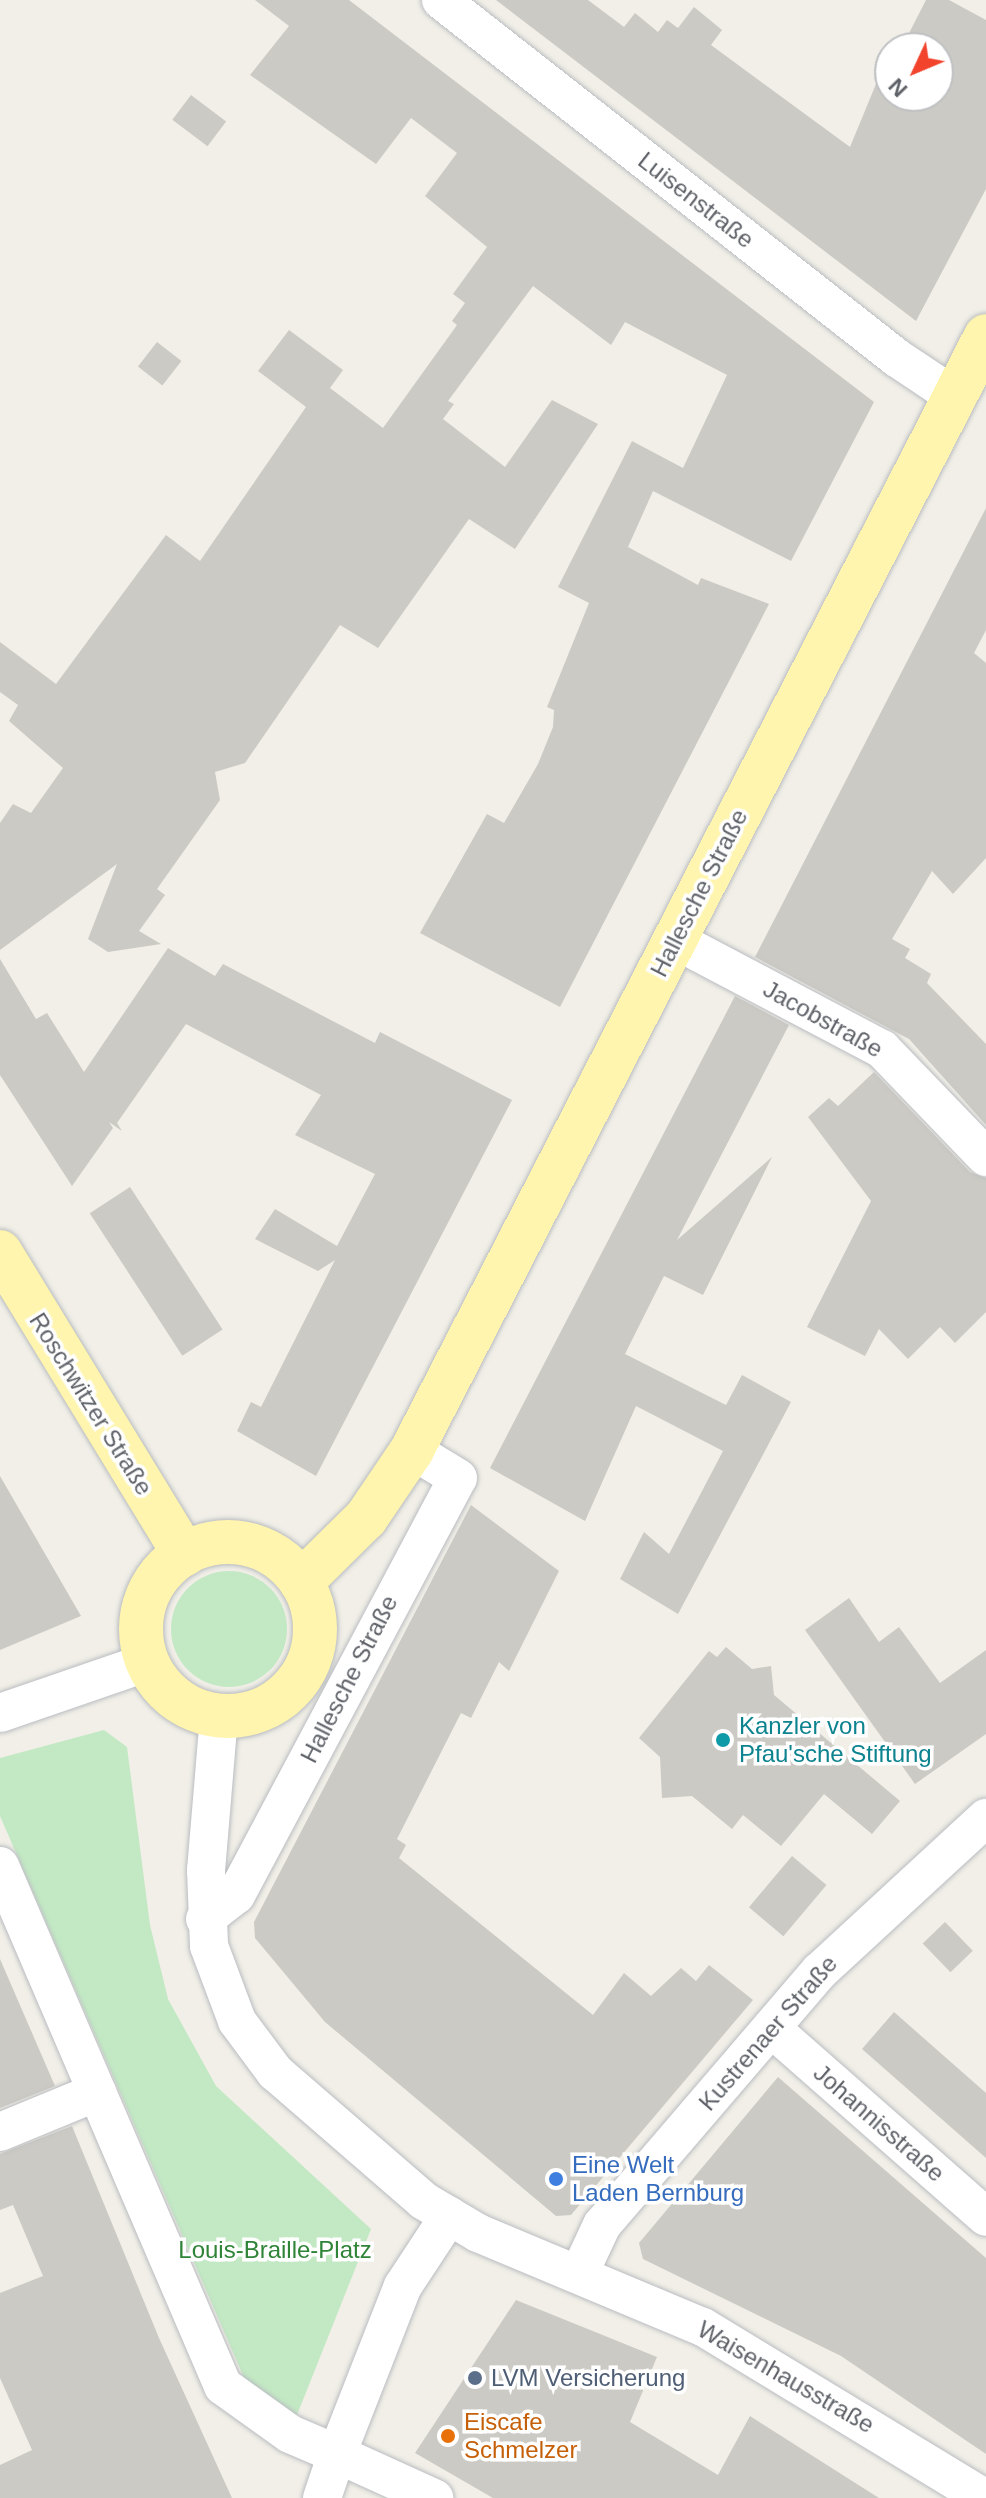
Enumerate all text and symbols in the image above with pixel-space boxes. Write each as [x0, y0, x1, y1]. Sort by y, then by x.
north arrow [874, 32, 954, 112]
text: N [883, 73, 912, 102]
street label: Luisenstraße [632, 146, 760, 254]
street label: Hallesche Straße [644, 804, 754, 982]
street label: Jacobstraße [758, 974, 888, 1064]
street label: Roschwitzer Straße [23, 1308, 159, 1500]
street label: Hallesche Straße [294, 1590, 404, 1768]
place label: Kanzler von Pfau'sche Stiftung [739, 1712, 932, 1768]
marker: Kanzler von Pfau'sche Stiftung [714, 1731, 732, 1749]
street label: Kustrenaer Straße [693, 1950, 843, 2116]
street label: Johannisstraße [808, 2058, 950, 2188]
place label: Eine Welt Laden Bernburg [572, 2151, 744, 2207]
marker: Eine Welt Laden Bernburg [547, 2170, 565, 2188]
park label: Louis-Braille-Platz [178, 2236, 372, 2264]
street label: Waisenhausstraße [693, 2315, 879, 2439]
place label: LVM Versicherung [491, 2364, 685, 2392]
marker: LVM Versicherung [466, 2369, 484, 2387]
place label: Eiscafe Schmelzer [464, 2408, 577, 2464]
marker: Eiscafe Schmelzer [439, 2427, 457, 2445]

